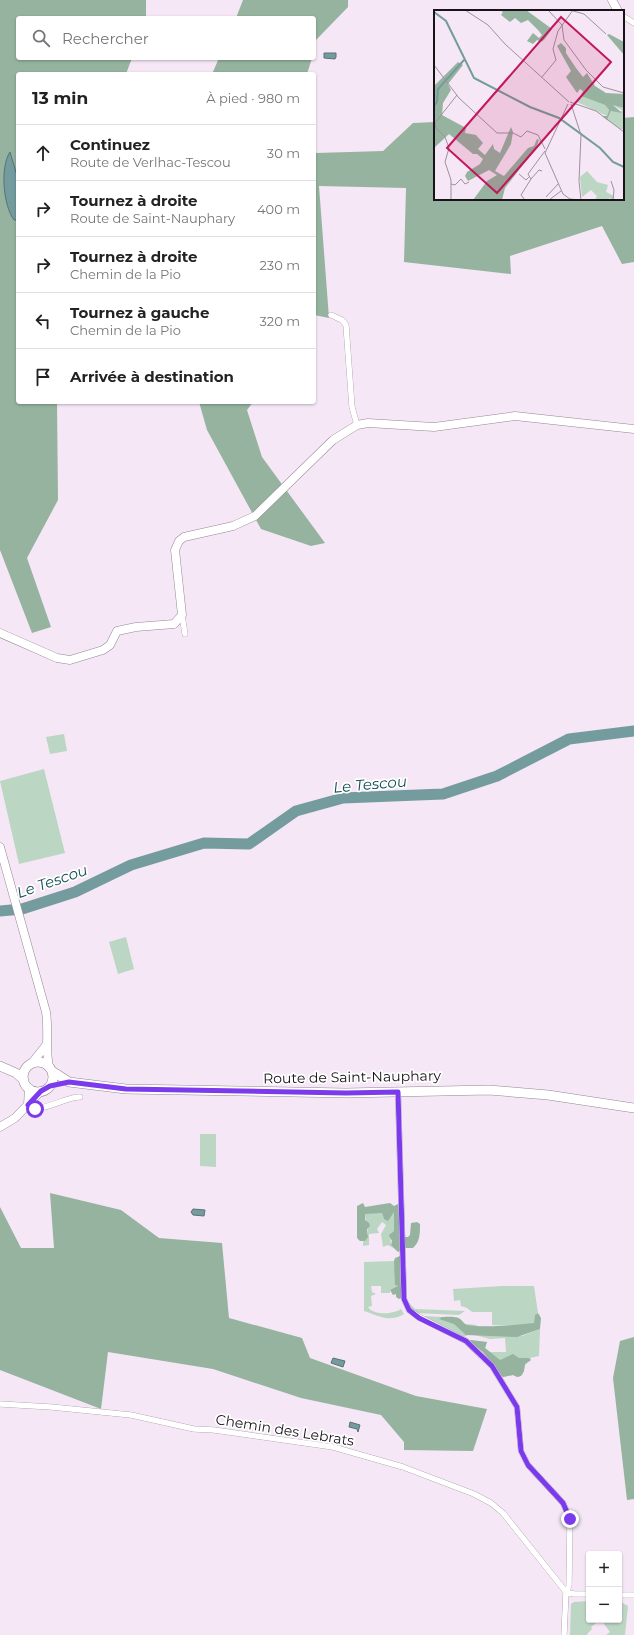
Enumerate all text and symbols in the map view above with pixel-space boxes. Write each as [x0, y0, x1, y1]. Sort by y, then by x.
inset map [434, 10, 624, 200]
search box [16, 16, 316, 60]
icon: search [30, 27, 52, 49]
text: Rechercher [62, 29, 149, 48]
text: 13 min [32, 88, 88, 108]
text: À pied · 980 m [206, 90, 300, 106]
text: Continuez [70, 135, 150, 154]
icon: ahead [32, 142, 54, 164]
text: 30 m [267, 145, 300, 161]
text: Route de Verlhac-Tescou [70, 154, 231, 170]
text: Tournez à droite [70, 191, 198, 210]
icon: right [32, 198, 54, 220]
text: 400 m [257, 201, 300, 217]
text: Route de Saint-Nauphary [70, 210, 235, 226]
text: Tournez à droite [70, 247, 198, 266]
icon: right [32, 254, 54, 276]
text: 230 m [259, 257, 300, 273]
text: Chemin de la Pio [70, 266, 181, 282]
text: Tournez à gauche [70, 303, 209, 322]
icon: left [32, 310, 54, 332]
text: 320 m [260, 313, 300, 329]
text: Chemin de la Pio [70, 322, 181, 338]
icon: arrive [32, 366, 54, 388]
text: Arrivée à destination [70, 367, 234, 386]
water label: Le Tescou [332, 771, 408, 797]
water label: Le Tescou [14, 860, 90, 902]
street label: Route de Saint-Nauphary [263, 1066, 441, 1088]
route start [26, 1100, 44, 1118]
street label: Chemin des Lebrats [214, 1410, 356, 1450]
route end [561, 1510, 579, 1528]
map controls [586, 1551, 622, 1623]
button: + [586, 1551, 622, 1587]
button: − [586, 1587, 622, 1623]

